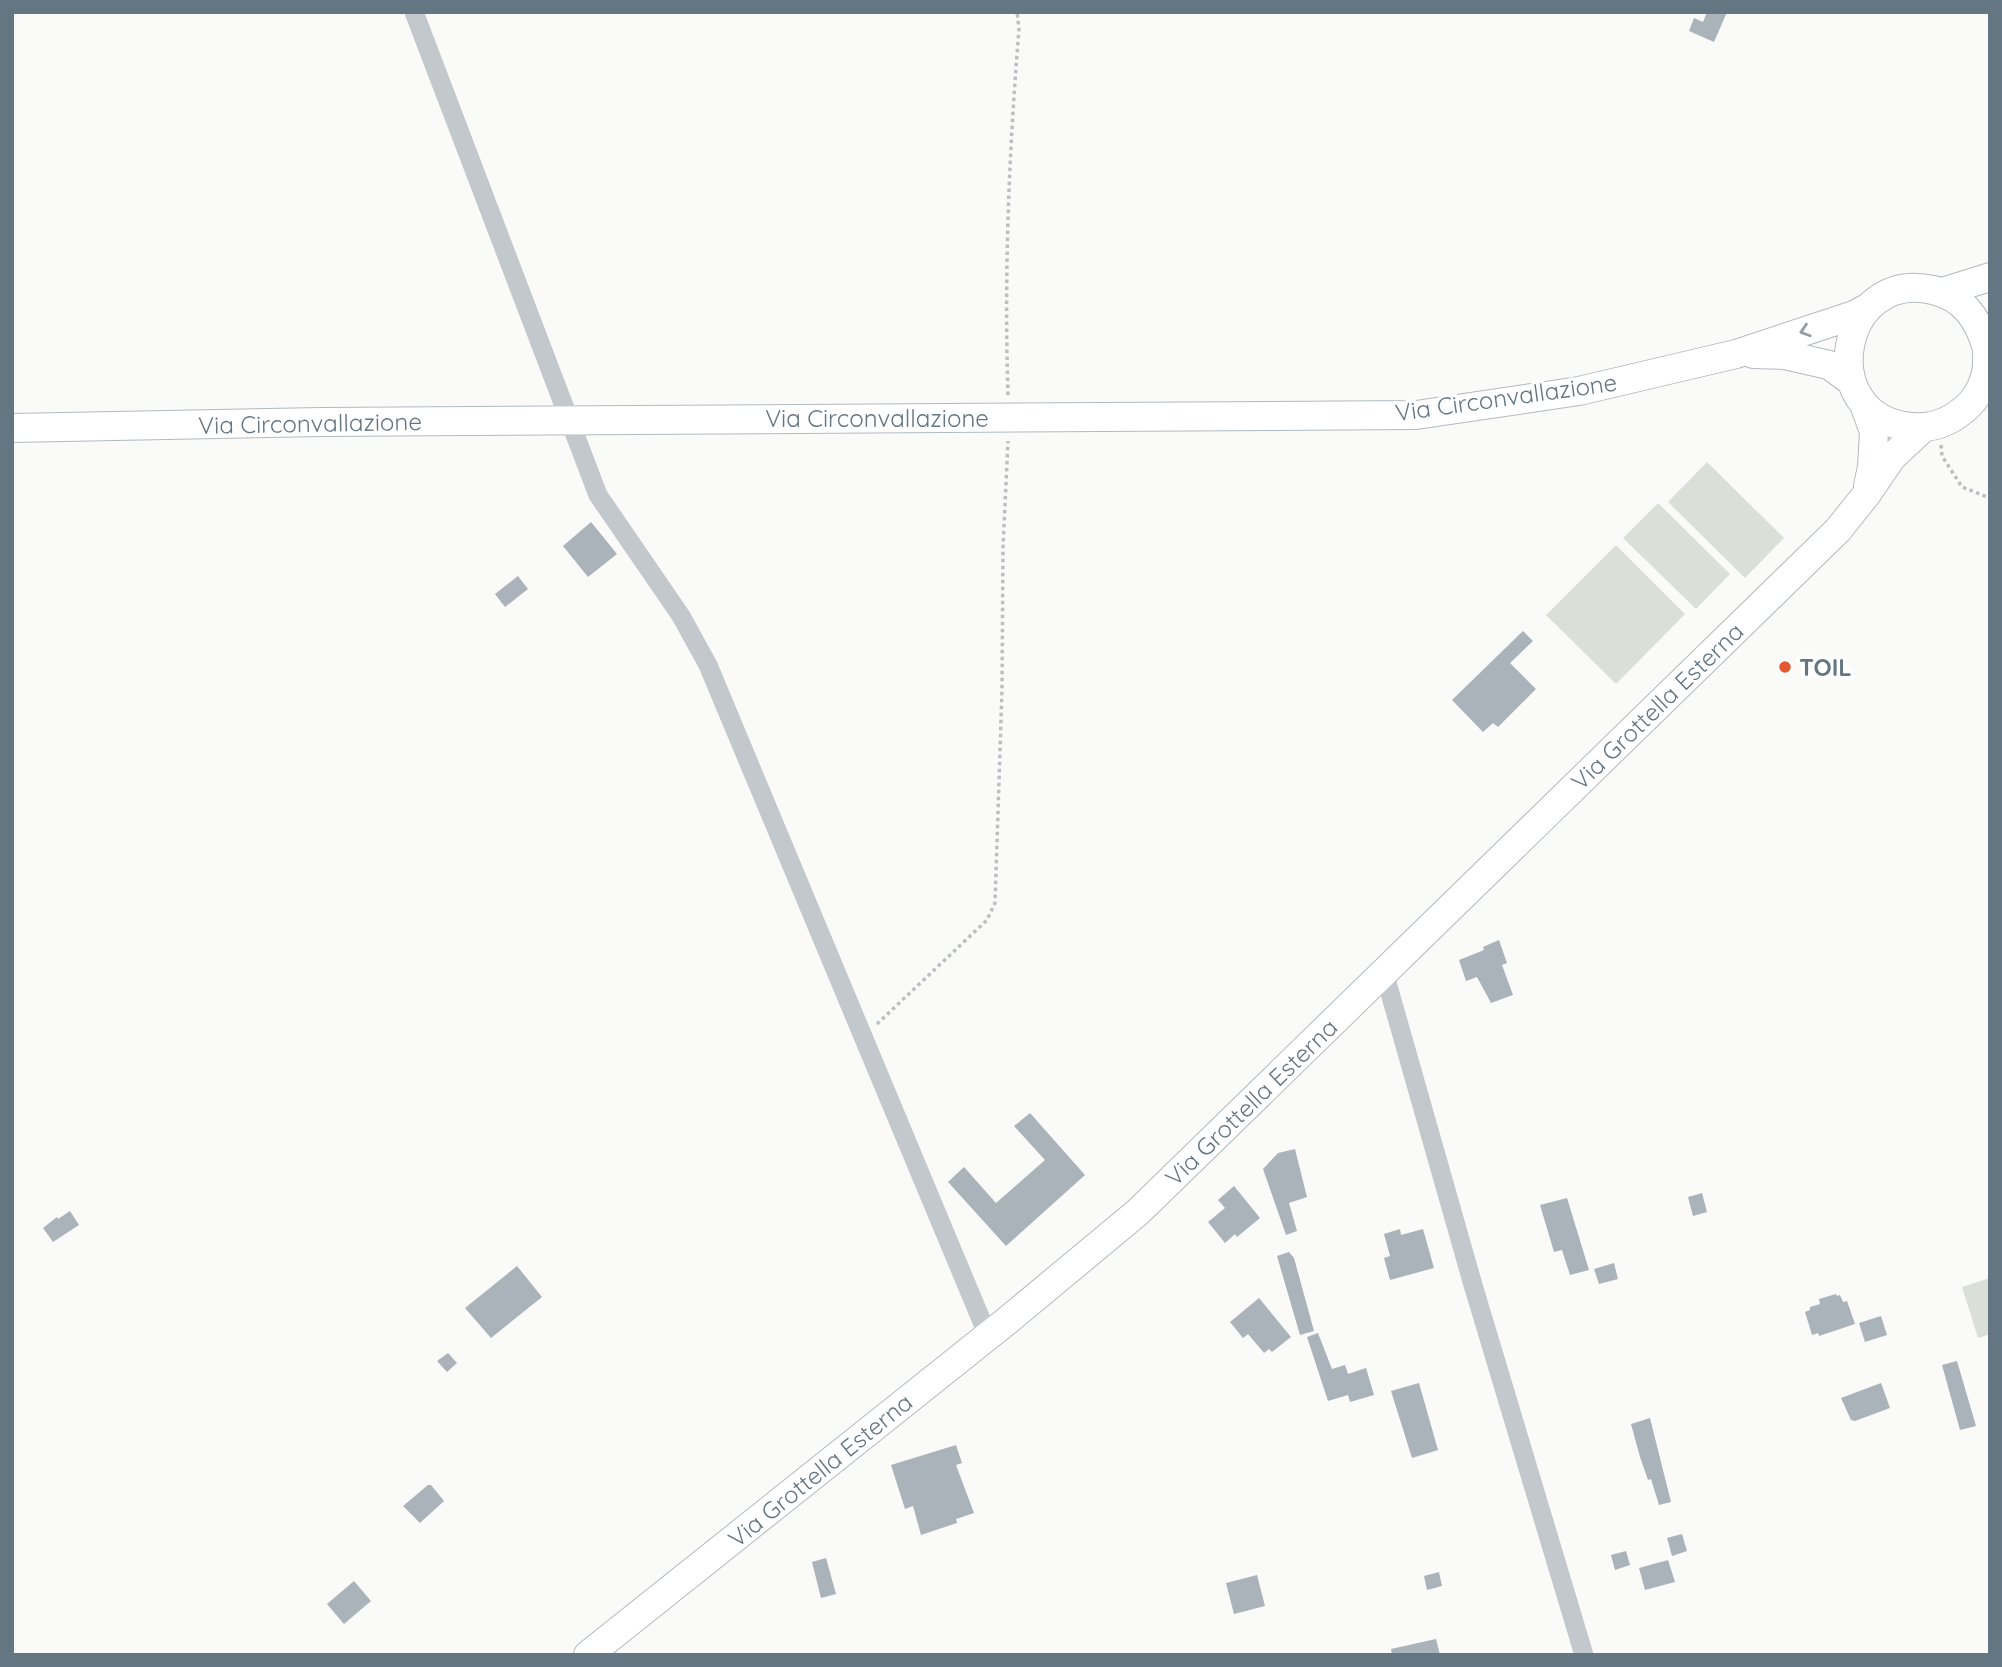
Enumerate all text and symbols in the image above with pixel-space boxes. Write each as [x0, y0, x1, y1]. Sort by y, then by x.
one-way arrow [1800, 323, 1812, 338]
street label: Via Circonvallazione [1393, 367, 1619, 427]
street label: Via Circonvallazione [765, 403, 989, 433]
street label: Via Circonvallazione [198, 406, 422, 440]
street label: Via Grottella Esterna [1565, 616, 1749, 796]
place label: TOIL [1799, 652, 1852, 682]
marker: TOIL [1777, 659, 1793, 675]
street label: Via Grottella Esterna [1159, 1012, 1343, 1192]
street label: Via Grottella Esterna [722, 1387, 918, 1553]

